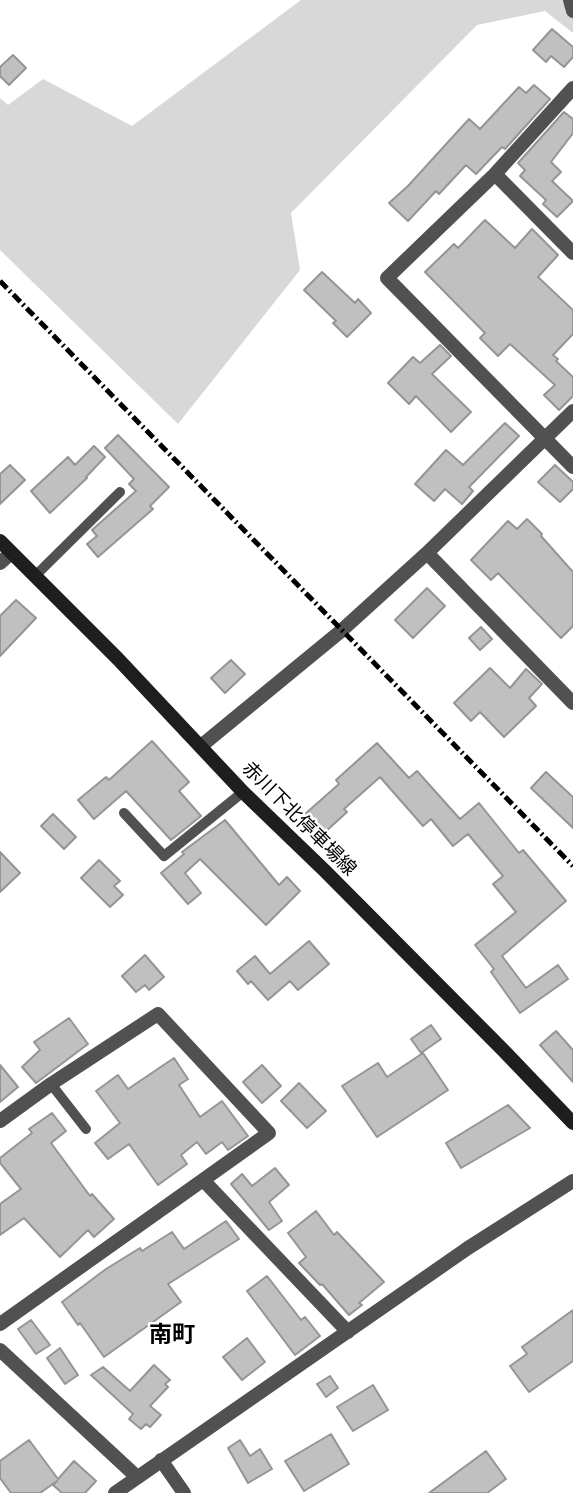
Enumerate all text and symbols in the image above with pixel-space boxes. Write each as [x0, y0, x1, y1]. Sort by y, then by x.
street label: 赤川下北停車場線 [237, 757, 361, 881]
district label: 南町 [149, 1321, 195, 1349]

